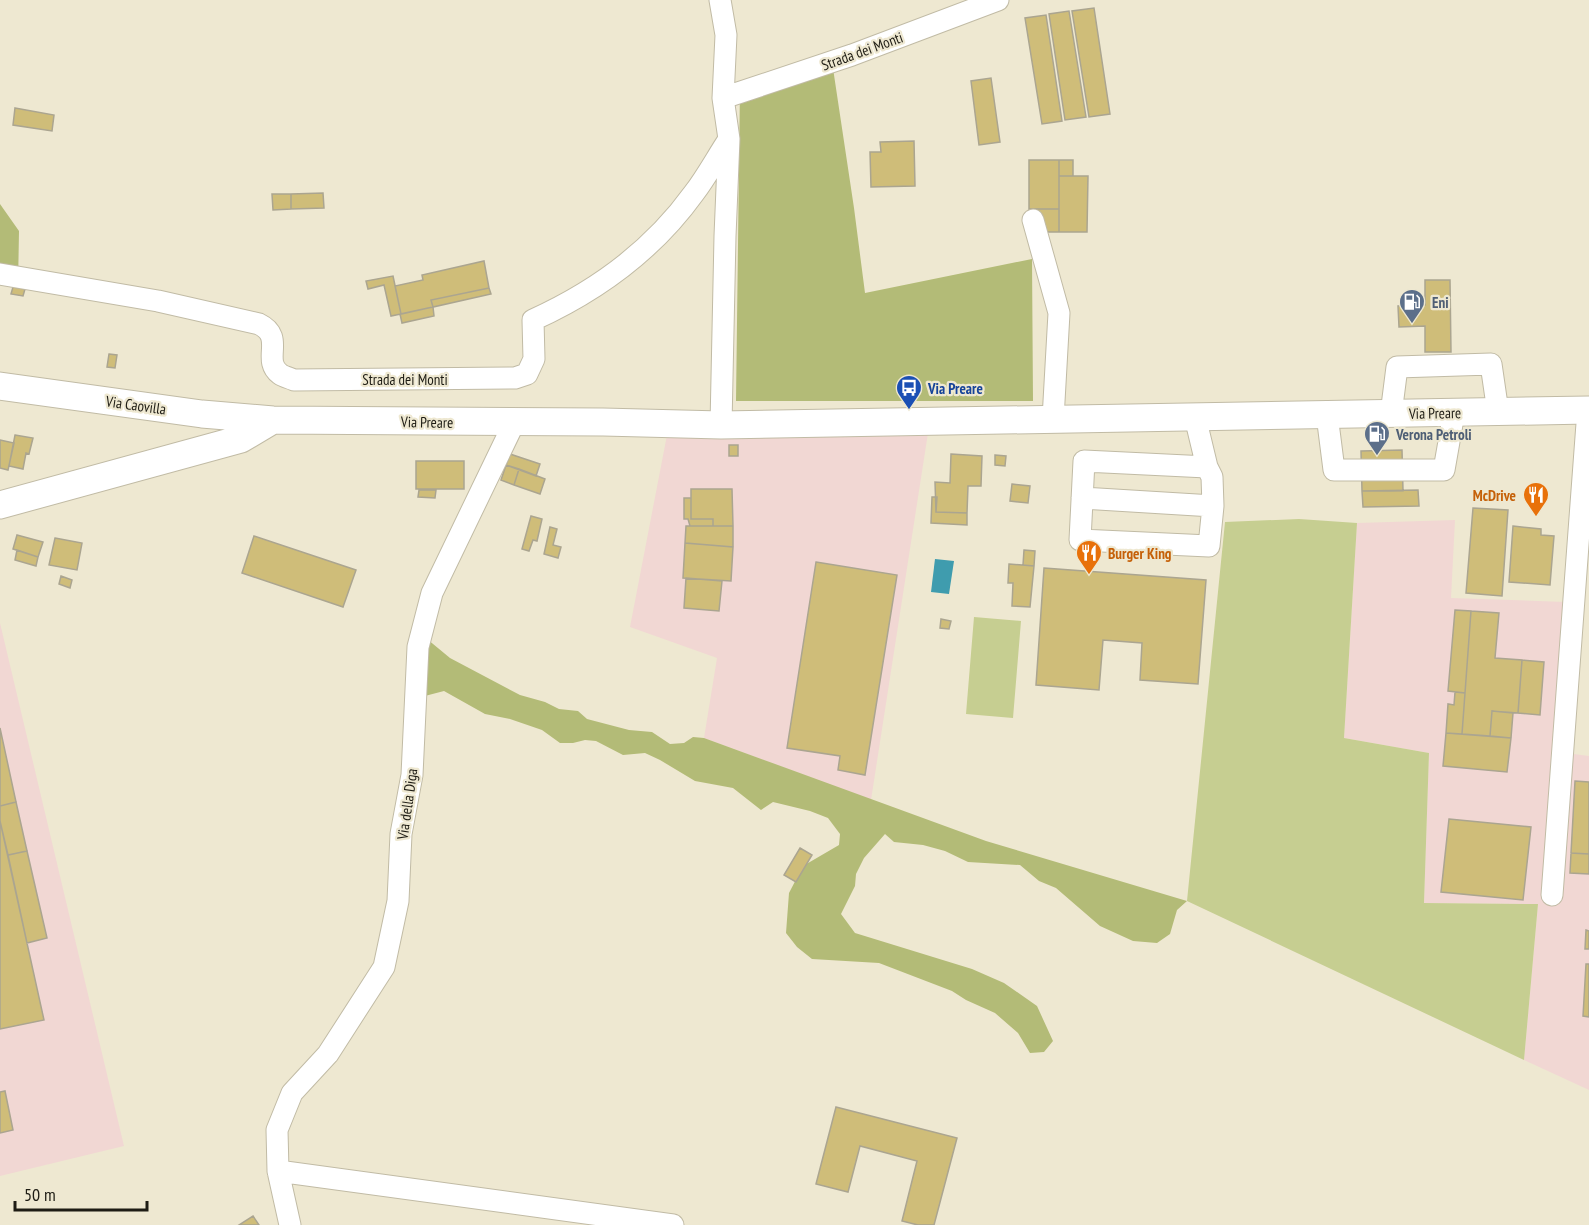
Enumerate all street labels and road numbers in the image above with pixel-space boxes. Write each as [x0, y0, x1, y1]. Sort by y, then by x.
street label: Strada dei Monti [819, 27, 905, 75]
street label: Strada dei Monti [362, 370, 448, 389]
street label: Via Caovilla [104, 391, 167, 419]
street label: Via Preare [1408, 403, 1461, 423]
street label: Via Preare [400, 412, 453, 432]
street label: Via della Diga [392, 767, 421, 842]

